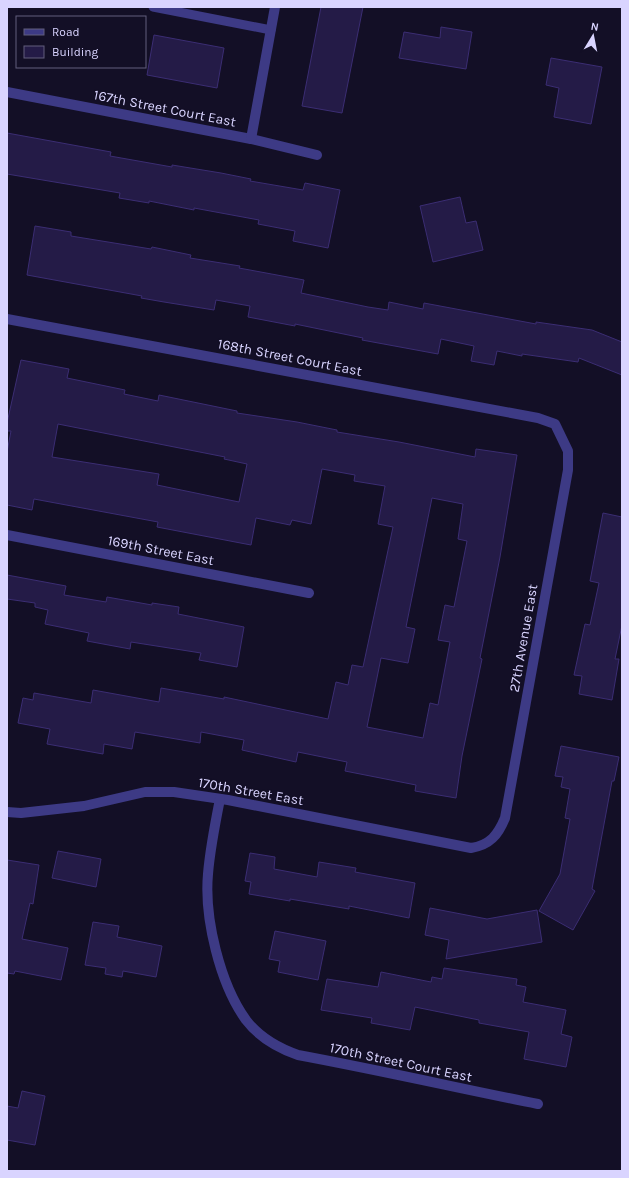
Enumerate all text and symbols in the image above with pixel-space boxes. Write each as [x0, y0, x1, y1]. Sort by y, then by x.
legend [16, 16, 146, 68]
north arrow [573, 16, 613, 56]
text: N [590, 20, 600, 34]
text: Road [52, 25, 80, 39]
text: Building [52, 45, 99, 59]
street label: 167th Street Court East [92, 86, 237, 131]
street label: 168th Street Court East [216, 335, 363, 380]
street label: 169th Street East [106, 532, 215, 569]
street label: 27th Avenue East [506, 583, 541, 693]
street label: 170th Street East [197, 774, 305, 809]
street label: 170th Street Court East [328, 1039, 474, 1086]

